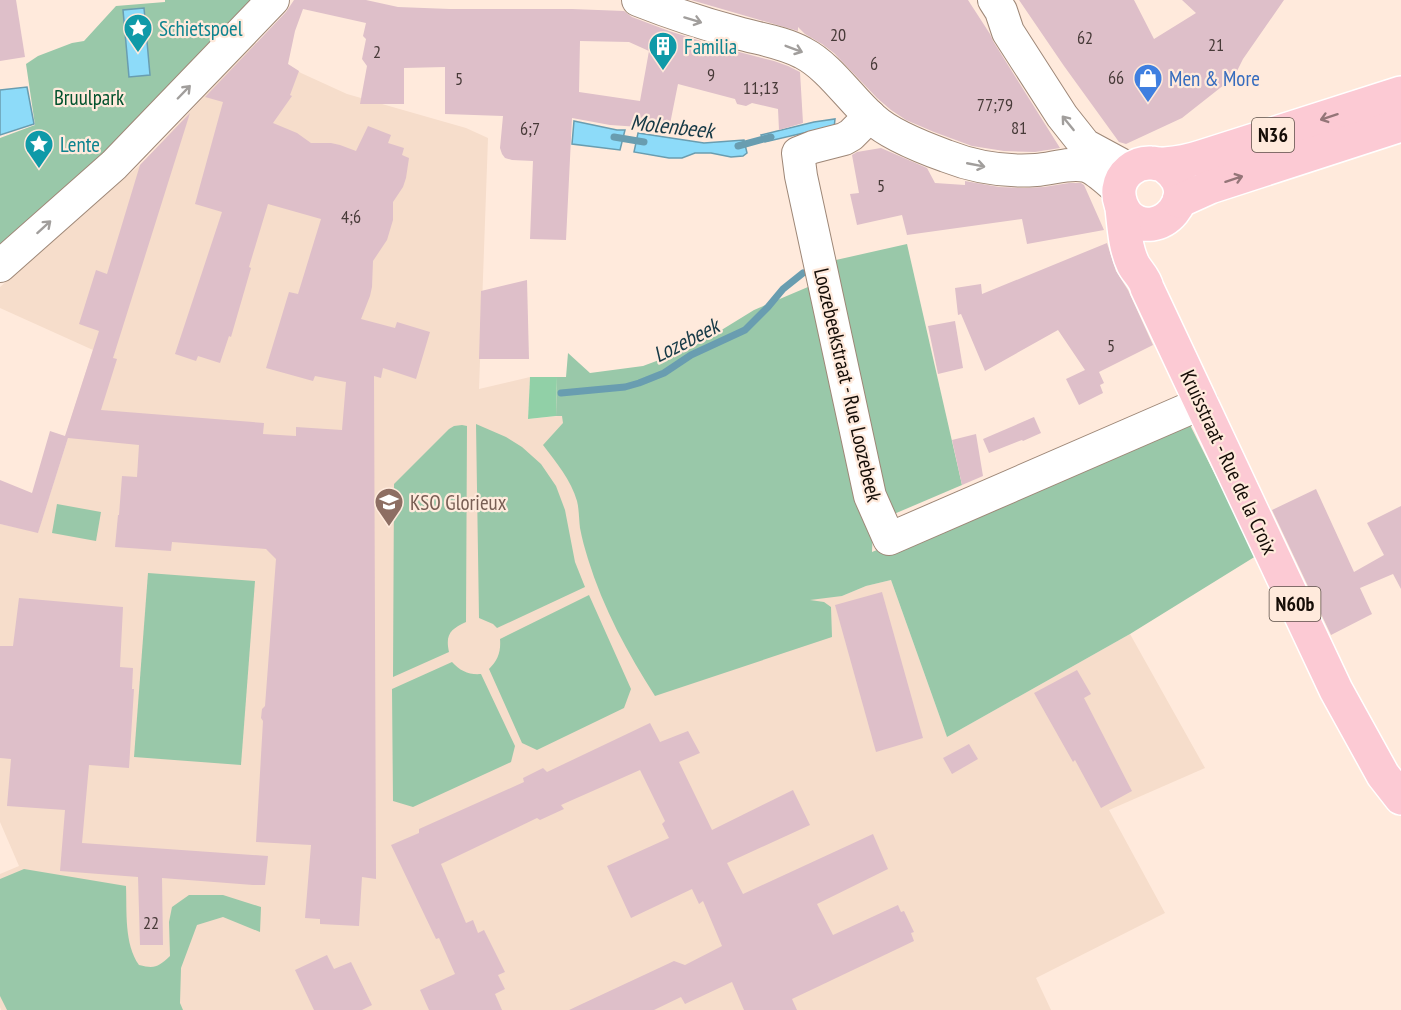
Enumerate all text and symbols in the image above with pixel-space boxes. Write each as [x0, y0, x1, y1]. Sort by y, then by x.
place icon: Schietspoel [122, 12, 154, 54]
place label: Schietspoel [159, 15, 243, 42]
one-way arrow [683, 15, 702, 26]
house number: 20 [830, 23, 846, 46]
house number: 62 [1077, 26, 1093, 49]
building icon: Familia [647, 30, 679, 72]
place label: Familia [684, 33, 737, 60]
house number: 21 [1208, 33, 1224, 56]
house number: 2 [373, 40, 381, 63]
one-way arrow [784, 45, 803, 56]
house number: 6 [870, 52, 878, 75]
shop icon: Men & More [1132, 62, 1164, 104]
house number: 9 [707, 63, 715, 86]
place label: Men & More [1169, 65, 1260, 92]
house number: 66 [1108, 66, 1124, 89]
house number: 5 [455, 67, 463, 90]
house number: 11;13 [743, 76, 779, 99]
park label: Bruulpark [54, 84, 124, 111]
one-way arrow [177, 84, 191, 99]
house number: 77;79 [977, 93, 1013, 116]
water label: Molenbeek [629, 108, 717, 145]
one-way arrow [1320, 112, 1339, 123]
house number: 81 [1011, 116, 1027, 139]
one-way arrow [1061, 116, 1075, 131]
house number: 6;7 [520, 117, 540, 140]
road number: N36 [1252, 118, 1294, 152]
place icon: Lente [23, 128, 55, 170]
place label: Lente [60, 131, 100, 158]
one-way arrow [965, 160, 985, 171]
one-way arrow [1224, 173, 1243, 184]
house number: 5 [877, 174, 885, 197]
house number: 4;6 [341, 205, 361, 228]
one-way arrow [36, 220, 51, 234]
street label: Loozebeekstraat - Rue Loozebeek [808, 265, 888, 505]
water label: Lozebeek [648, 310, 726, 368]
house number: 5 [1107, 334, 1115, 357]
street label: Kruisstraat - Rue de la Croix [1174, 365, 1284, 559]
school or university icon: KSO Glorieux [373, 486, 405, 528]
place label: KSO Glorieux [410, 489, 507, 516]
road number: N60b [1270, 587, 1320, 621]
house number: 22 [143, 911, 159, 934]

